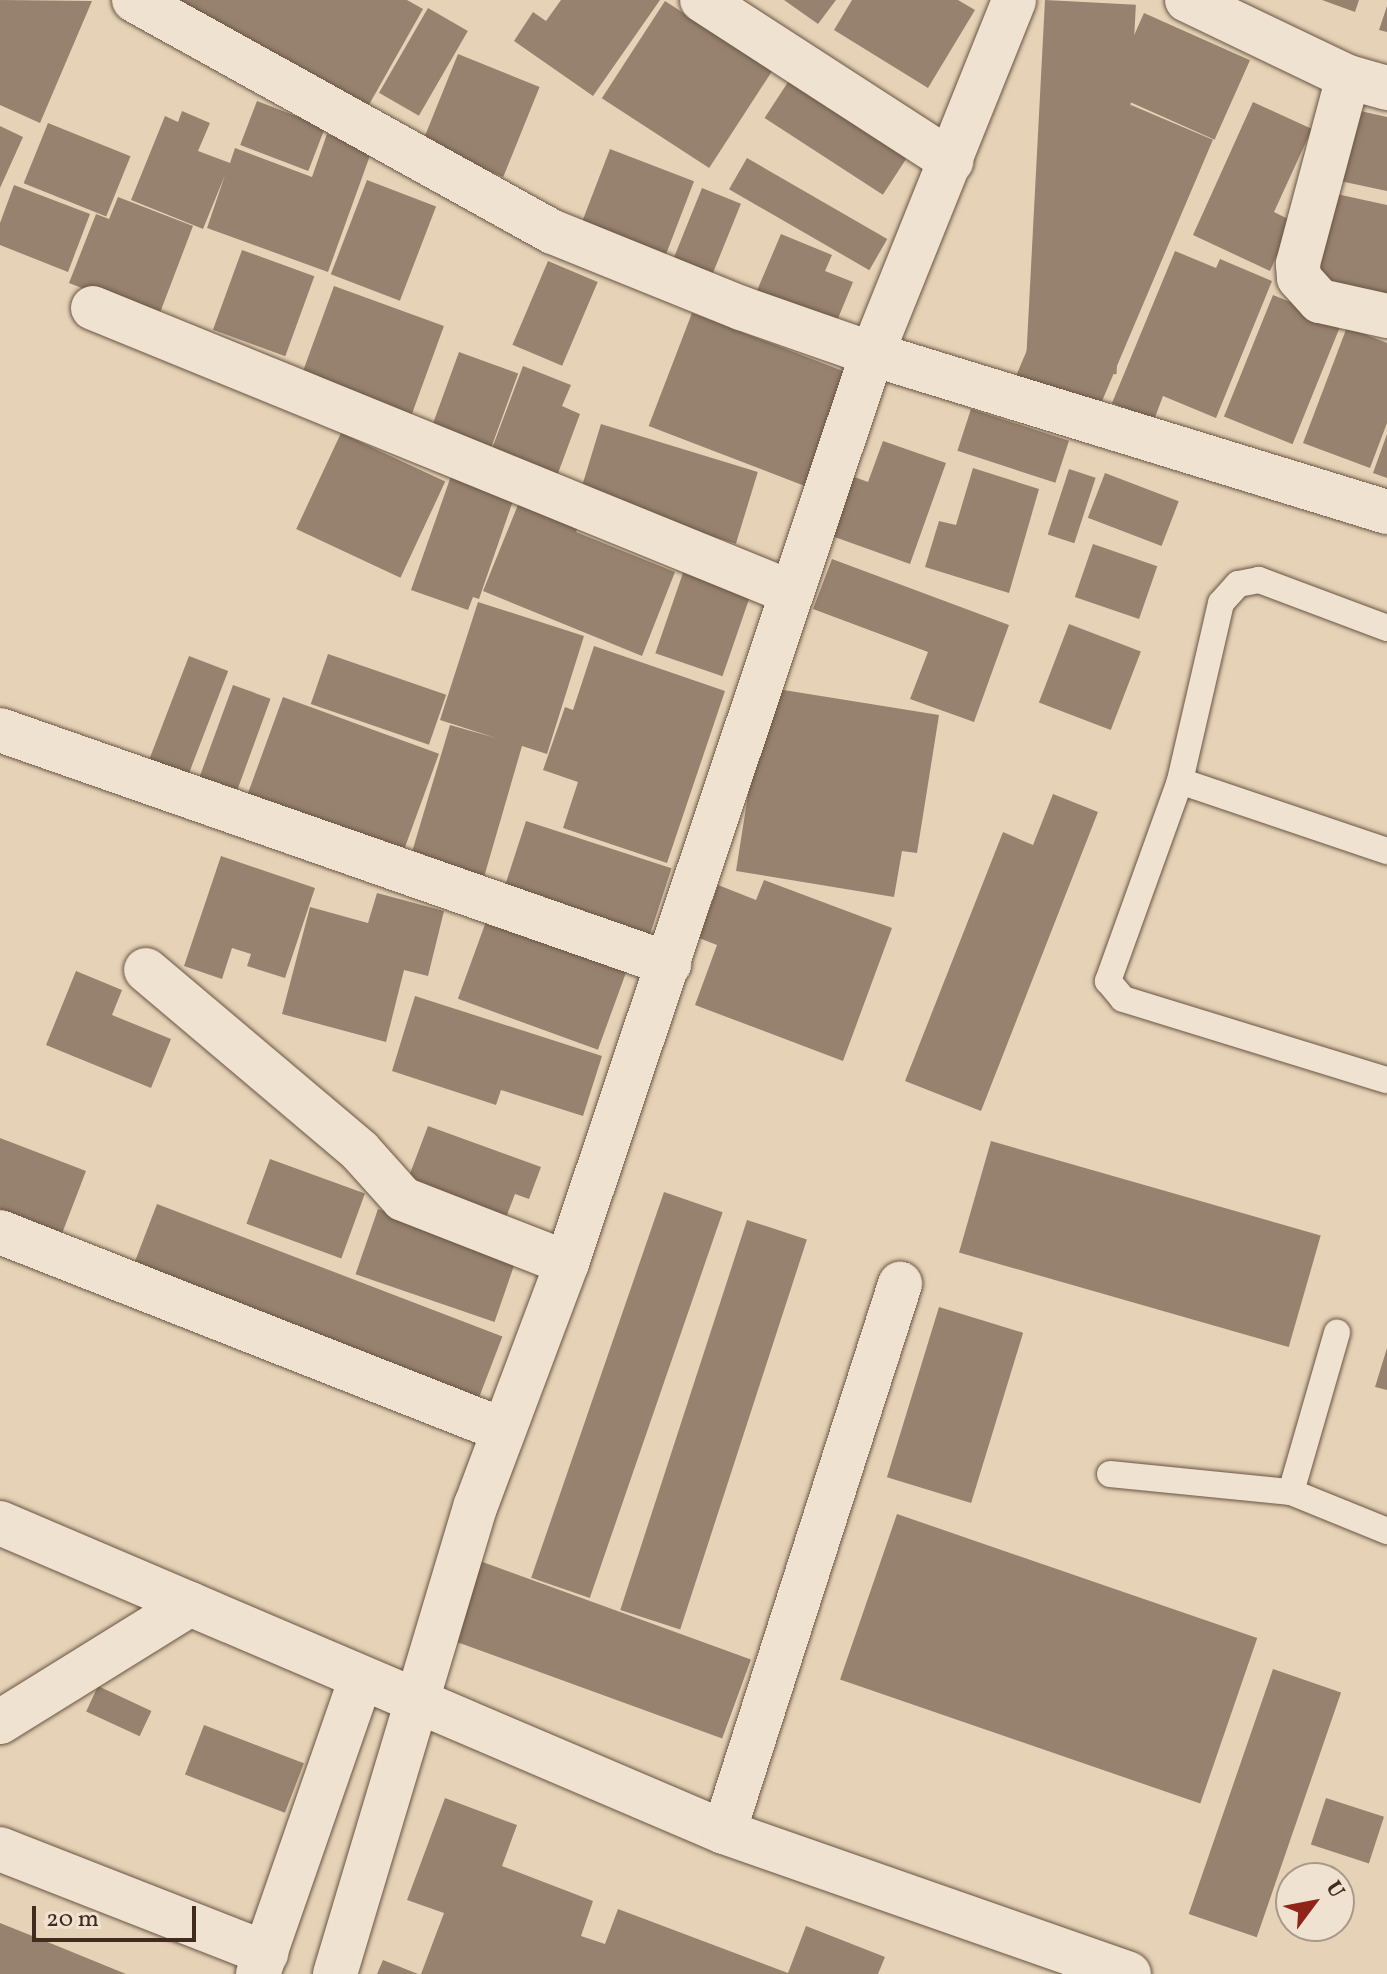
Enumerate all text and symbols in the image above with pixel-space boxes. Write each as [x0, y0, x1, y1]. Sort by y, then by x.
north arrow [1275, 1862, 1355, 1942]
text: U [1317, 1875, 1351, 1905]
scale bar [36, 1890, 200, 1940]
text: 20 m [46, 1903, 99, 1937]

